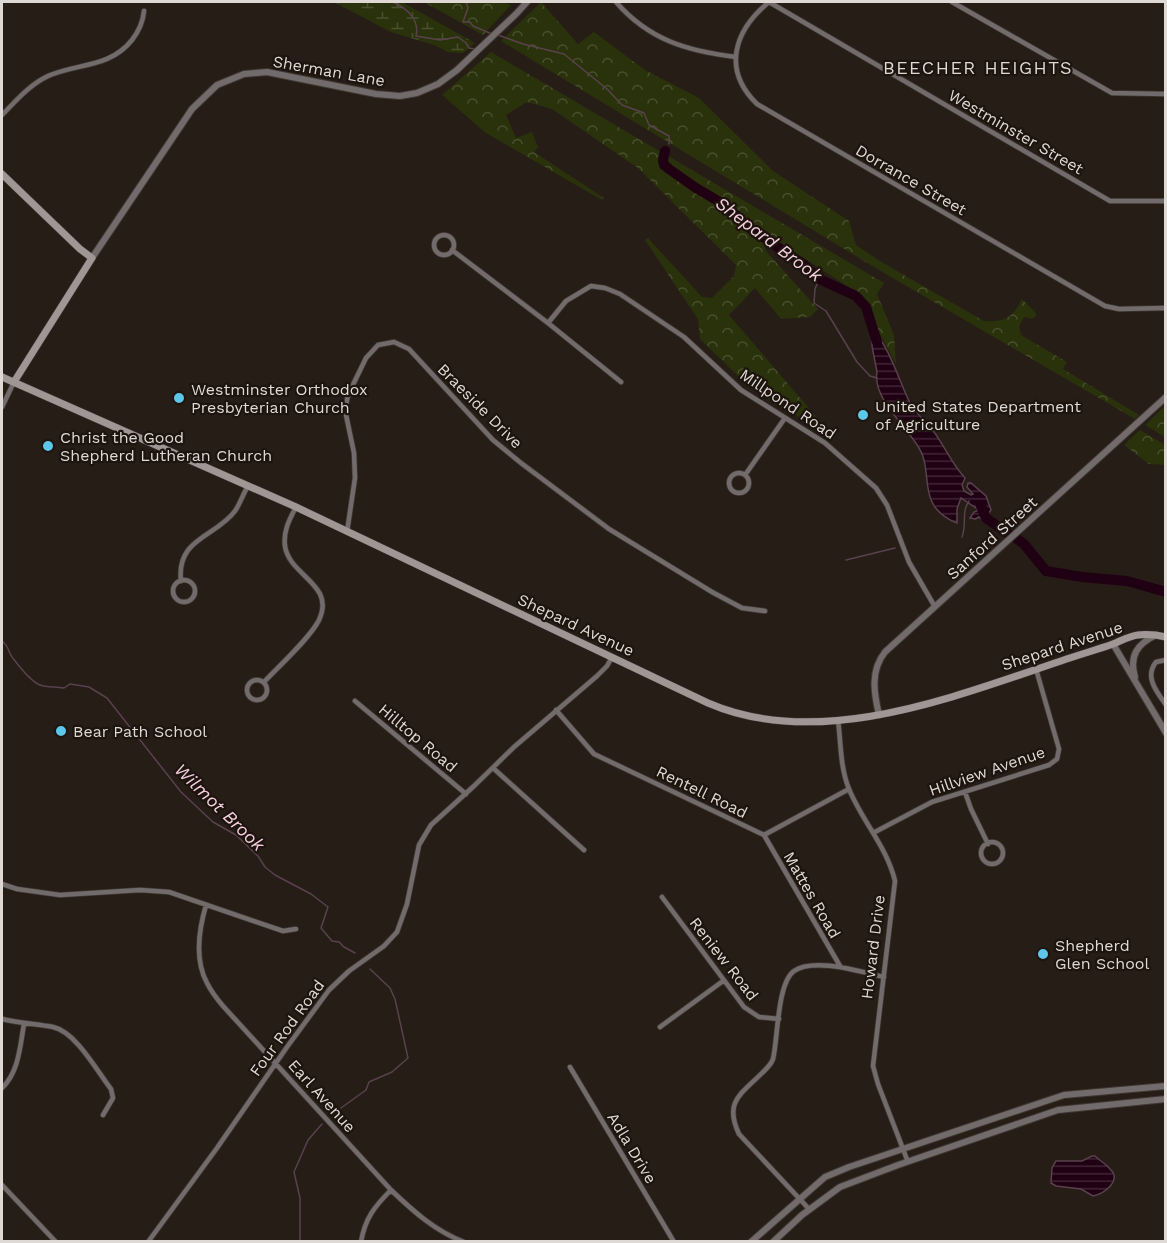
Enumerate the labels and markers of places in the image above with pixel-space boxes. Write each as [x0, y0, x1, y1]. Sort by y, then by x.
place label: Westminster Orthodox Presbyterian Church [191, 380, 368, 417]
marker: Westminster Orthodox Presbyterian Church [172, 391, 186, 405]
place label: United States Department of Agriculture [875, 397, 1081, 434]
marker: United States Department of Agriculture [856, 408, 870, 422]
place label: Christ the Good Shepherd Lutheran Church [60, 428, 272, 465]
marker: Christ the Good Shepherd Lutheran Church [41, 439, 55, 453]
place label: Bear Path School [73, 722, 207, 741]
marker: Bear Path School [54, 724, 68, 738]
place label: Shepherd Glen School [1055, 936, 1149, 973]
marker: Shepherd Glen School [1036, 947, 1050, 961]

